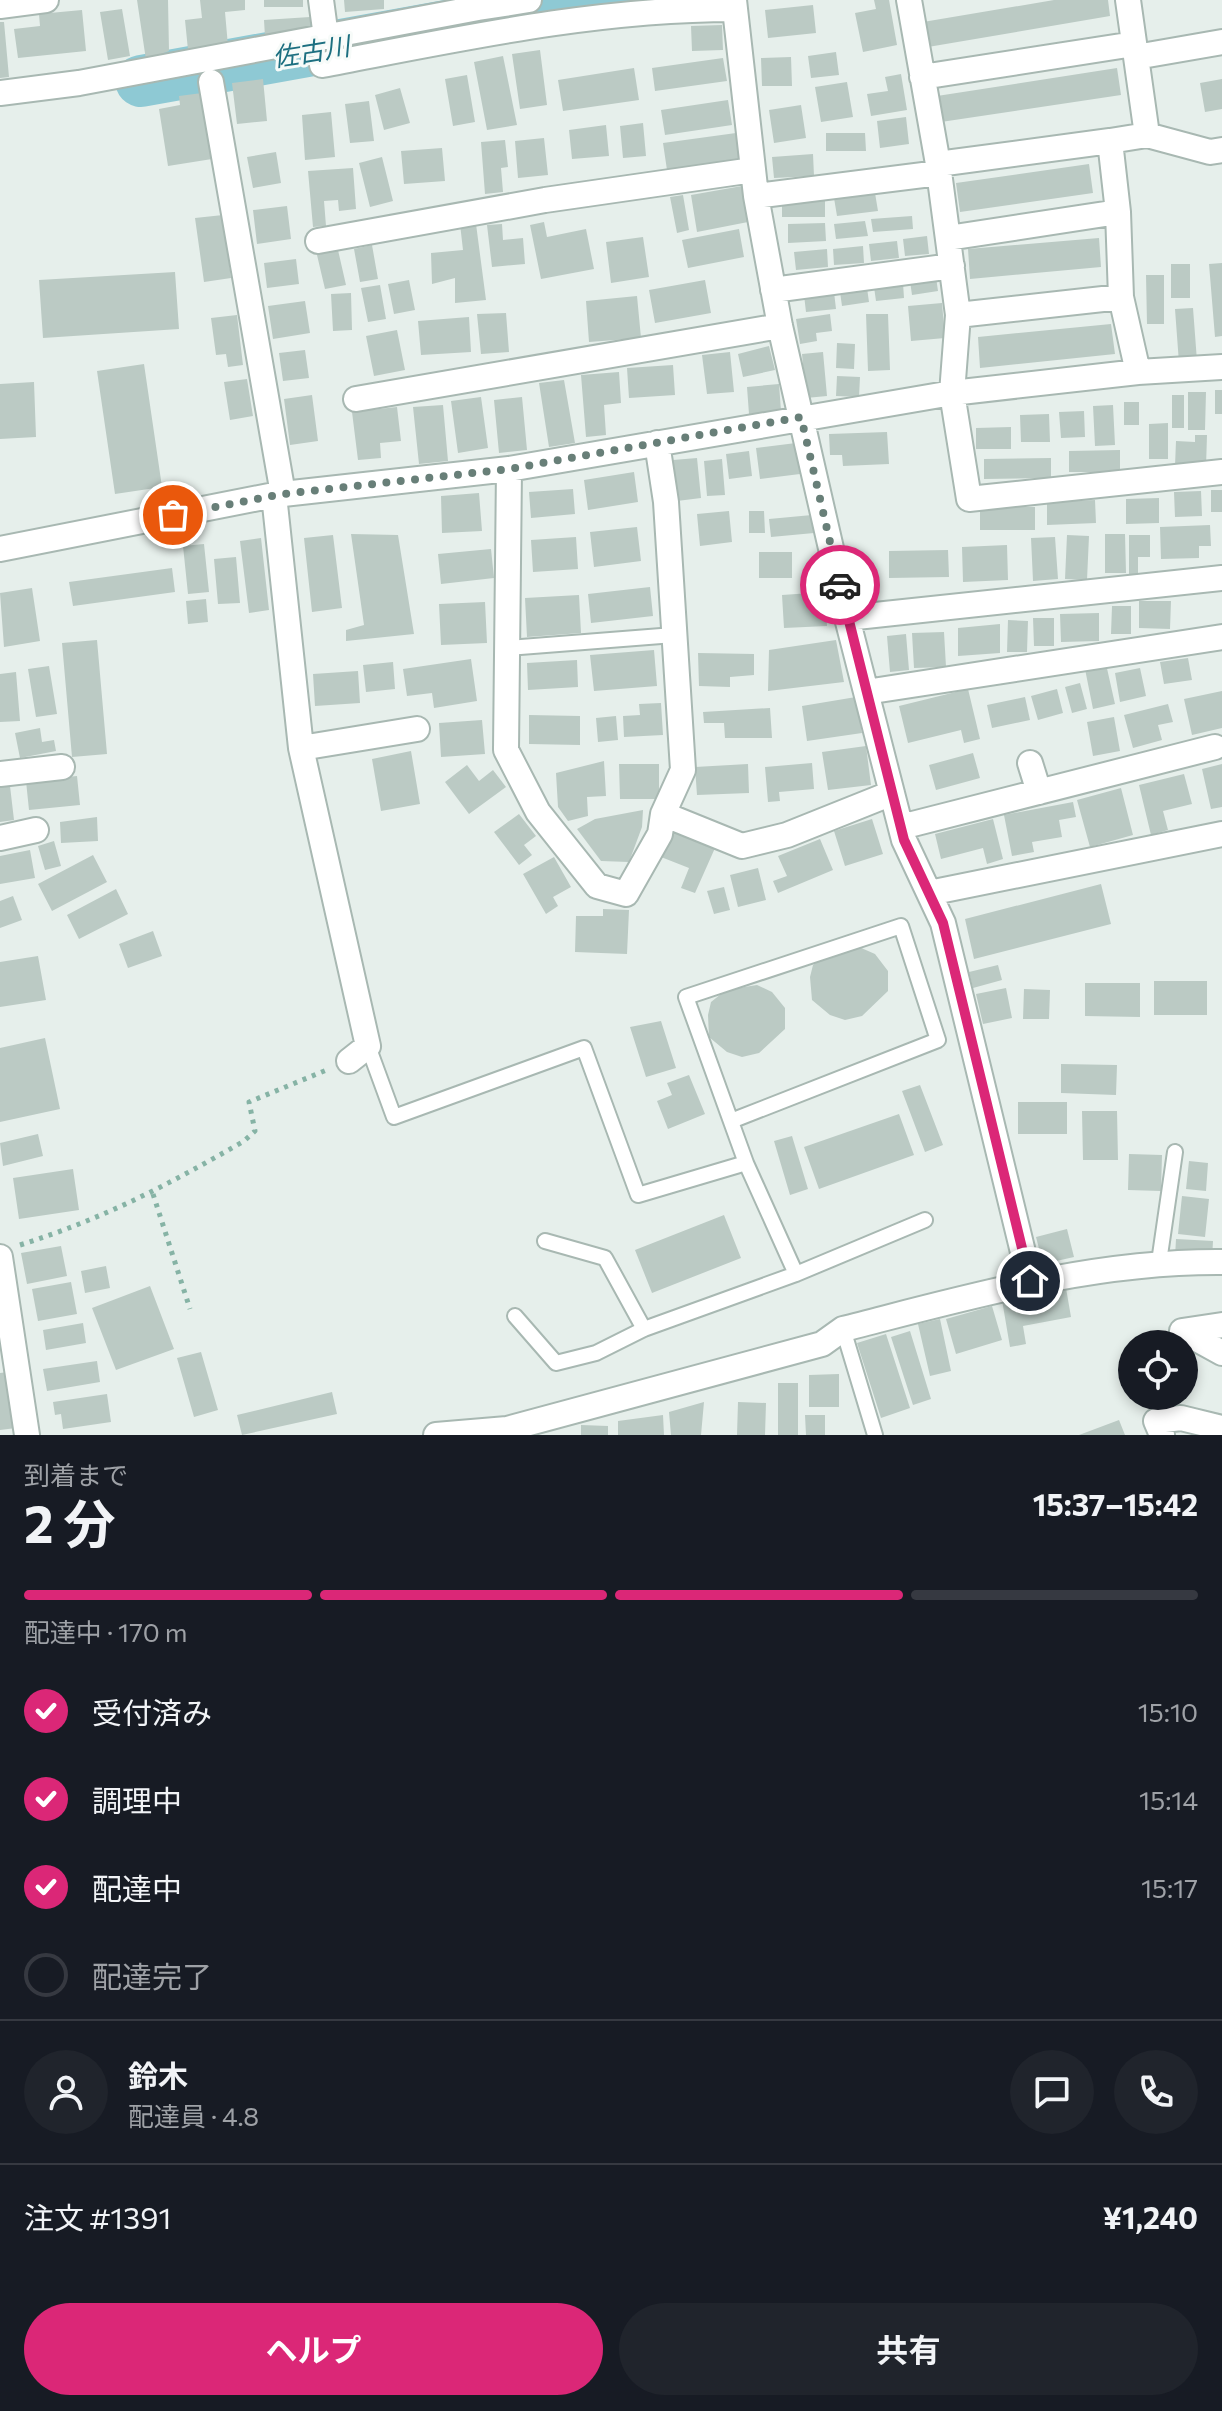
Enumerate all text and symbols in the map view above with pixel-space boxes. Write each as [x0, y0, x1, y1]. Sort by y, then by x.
water label: 佐古川 [270, 29, 355, 72]
pin [139, 481, 207, 549]
icon: bag [151, 493, 195, 537]
courier [800, 545, 880, 625]
icon: car [818, 563, 862, 607]
pin [996, 1247, 1064, 1315]
icon: home [1008, 1259, 1052, 1303]
map controls [1118, 1330, 1198, 1410]
button: locate [1118, 1330, 1198, 1410]
text: 到着まで [24, 1459, 128, 1490]
text: 15:37–15:42 [1033, 1485, 1198, 1522]
text: 2 分 [24, 1490, 116, 1554]
text: 配達中 · 170 m [24, 1616, 188, 1647]
icon: check [24, 1689, 68, 1733]
text: 受付済み [92, 1693, 212, 1730]
text: 15:10 [1138, 1696, 1198, 1727]
icon: check [24, 1777, 68, 1821]
text: 調理中 [92, 1781, 182, 1818]
text: 15:14 [1139, 1784, 1198, 1815]
icon: check [24, 1865, 68, 1909]
text: 配達中 [92, 1869, 182, 1906]
text: 15:17 [1141, 1872, 1198, 1903]
text: 配達完了 [92, 1957, 212, 1994]
button: person [24, 2050, 108, 2134]
button: chat [1010, 2050, 1094, 2134]
button: phone [1114, 2050, 1198, 2134]
text: 鈴木 [128, 2056, 188, 2093]
text: 配達員 · 4.8 [128, 2100, 259, 2131]
text: 注文 #1391 [24, 2198, 171, 2235]
text: ¥1,240 [1103, 2198, 1198, 2235]
button: ヘルプ [24, 2303, 603, 2395]
button: 共有 [619, 2303, 1198, 2395]

